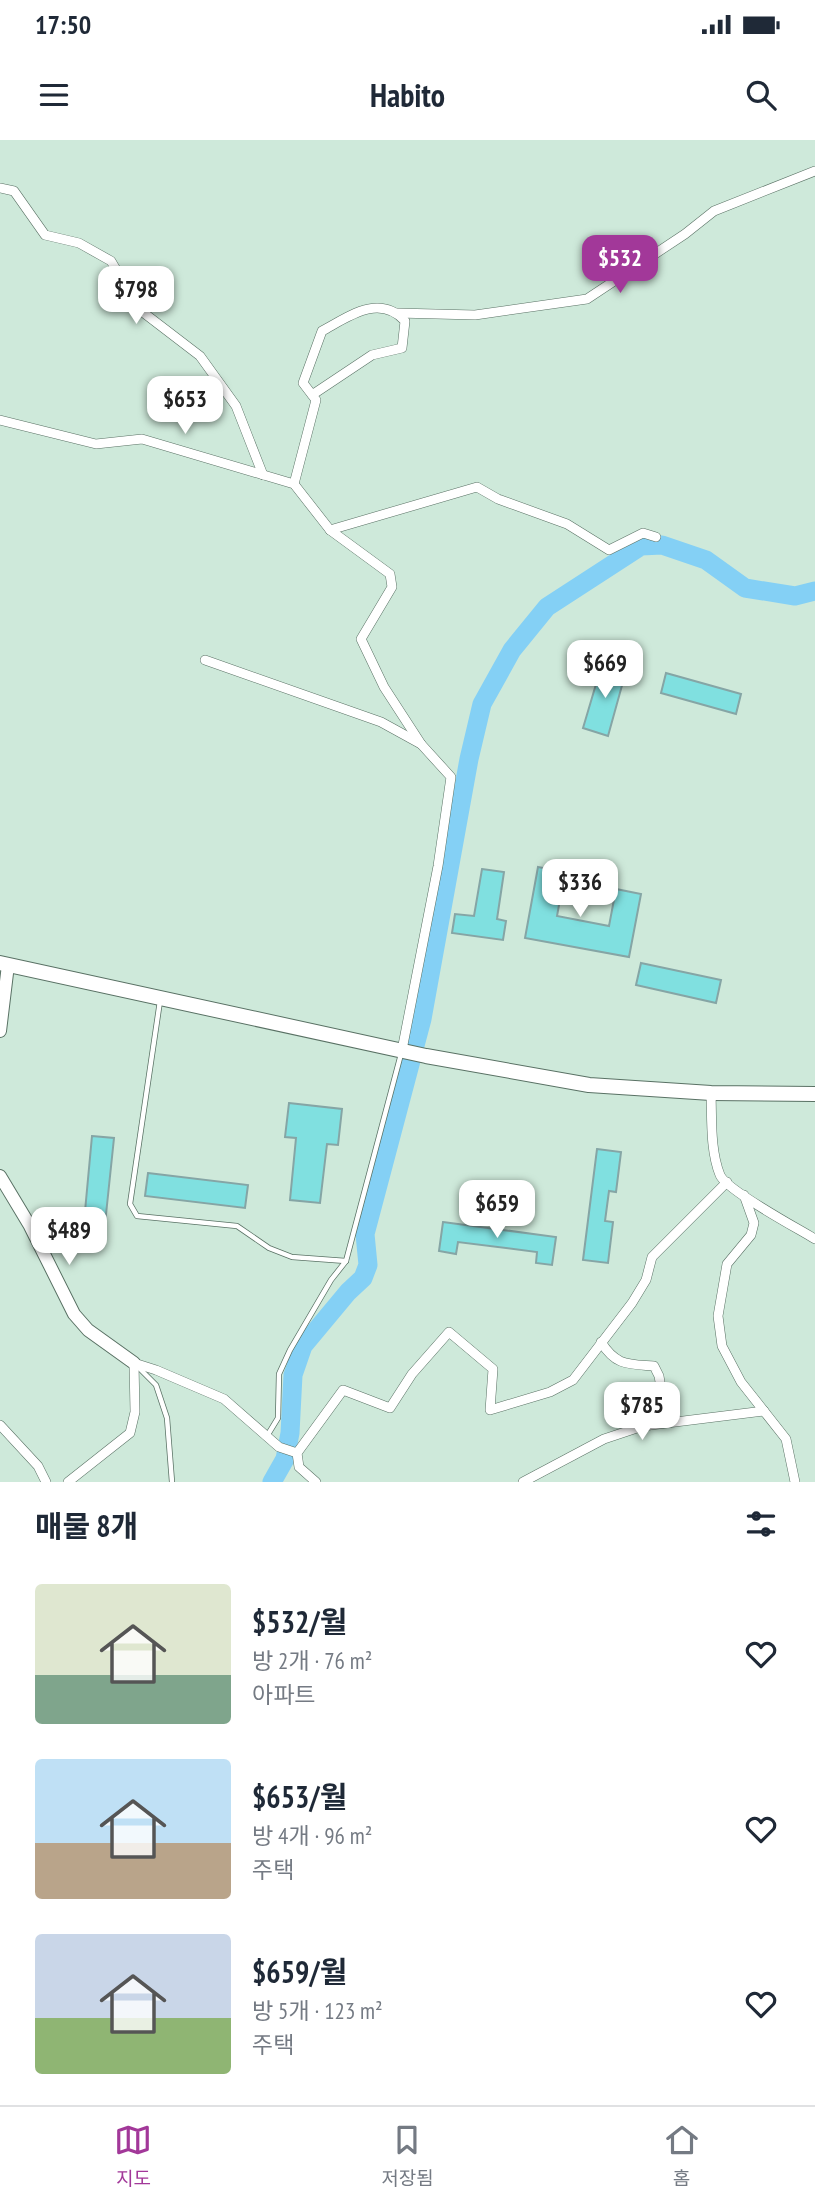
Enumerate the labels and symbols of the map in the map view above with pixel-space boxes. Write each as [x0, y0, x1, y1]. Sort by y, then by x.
pin: $532 [579, 236, 661, 295]
pin: $798 [95, 267, 177, 326]
pin: $653 [144, 376, 226, 436]
pin: $669 [564, 640, 646, 700]
pin: $336 [539, 860, 621, 919]
pin: $659 [456, 1180, 538, 1240]
pin: $489 [28, 1208, 110, 1267]
pin: $785 [601, 1382, 683, 1442]

